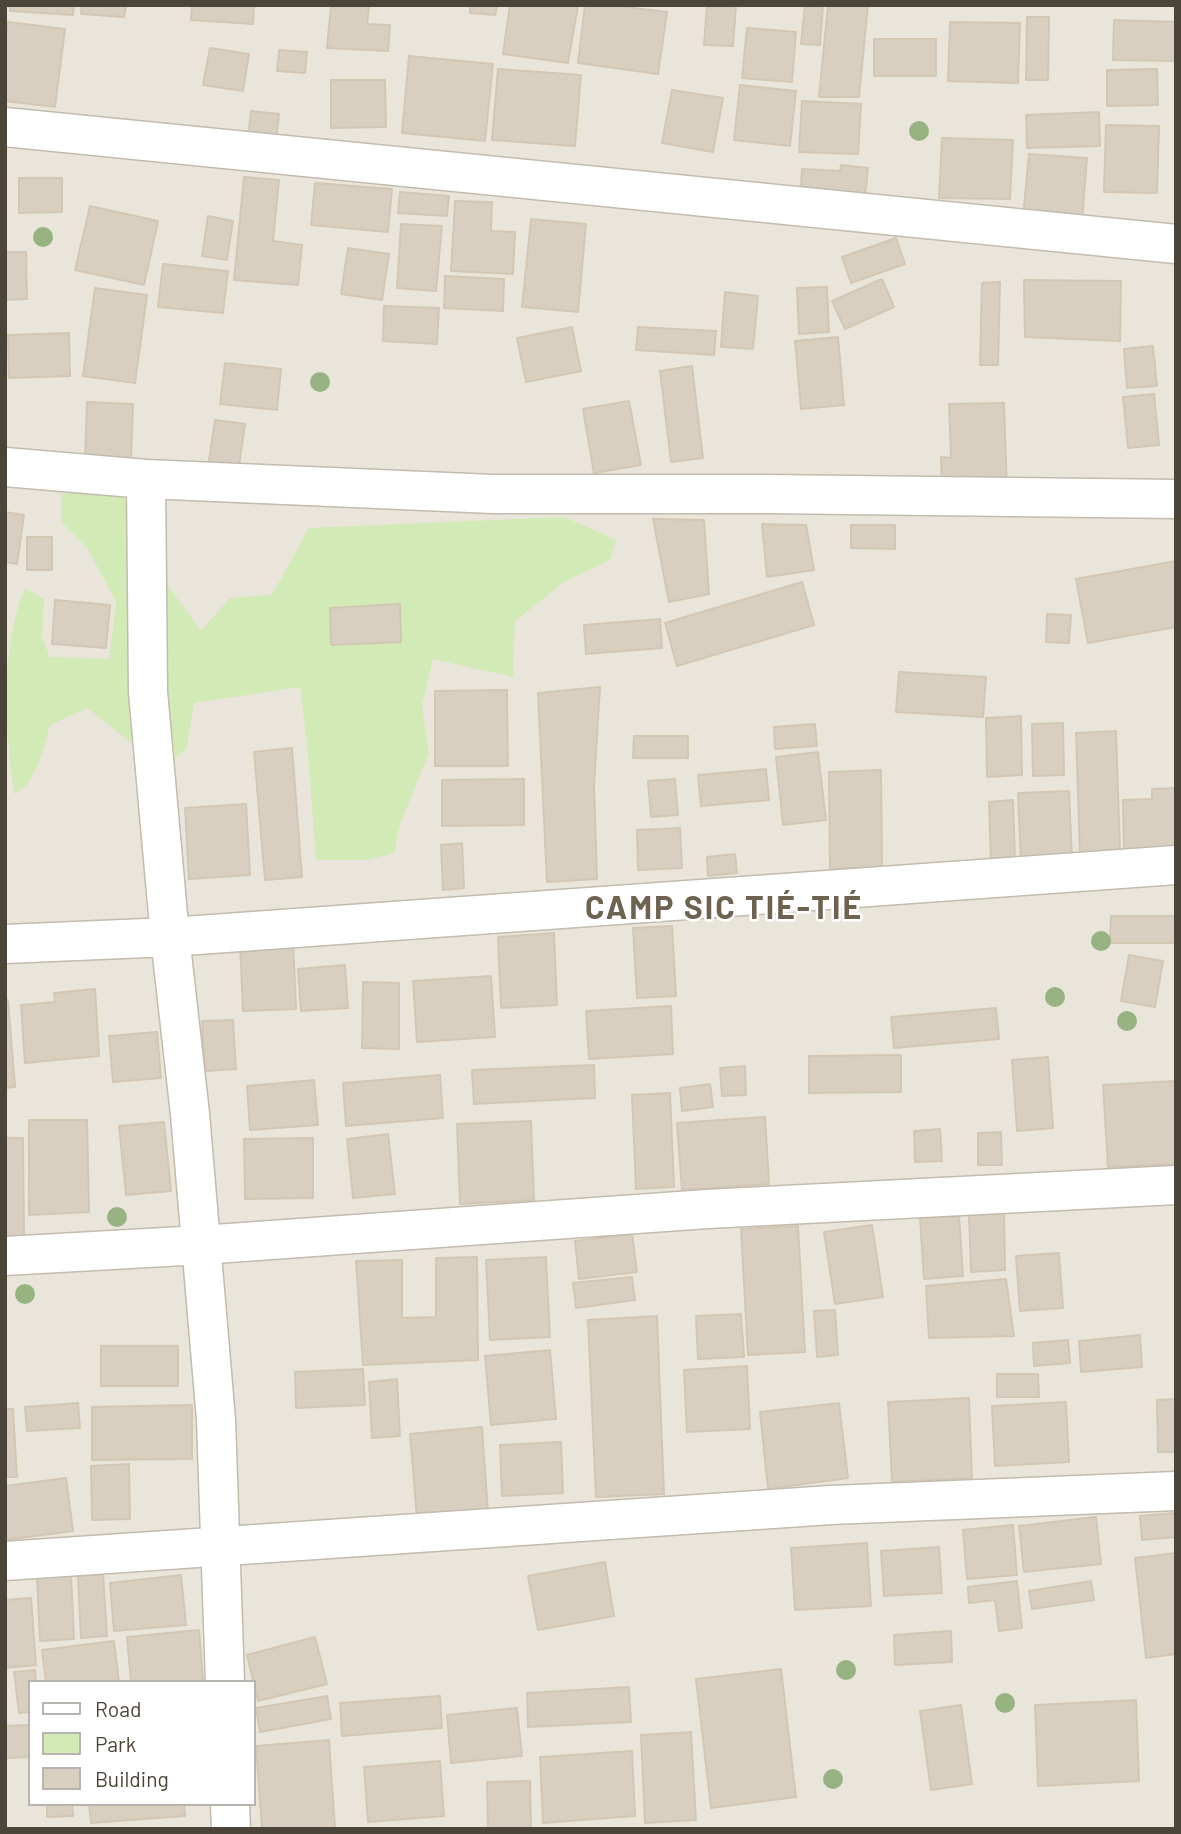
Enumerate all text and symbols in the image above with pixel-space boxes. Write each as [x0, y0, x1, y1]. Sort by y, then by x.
district label: CAMP SIC TIÉ-TIÉ [587, 889, 861, 927]
legend [28, 1680, 256, 1806]
text: Road [95, 1696, 141, 1721]
text: Park [95, 1731, 136, 1756]
text: Building [95, 1766, 169, 1791]

